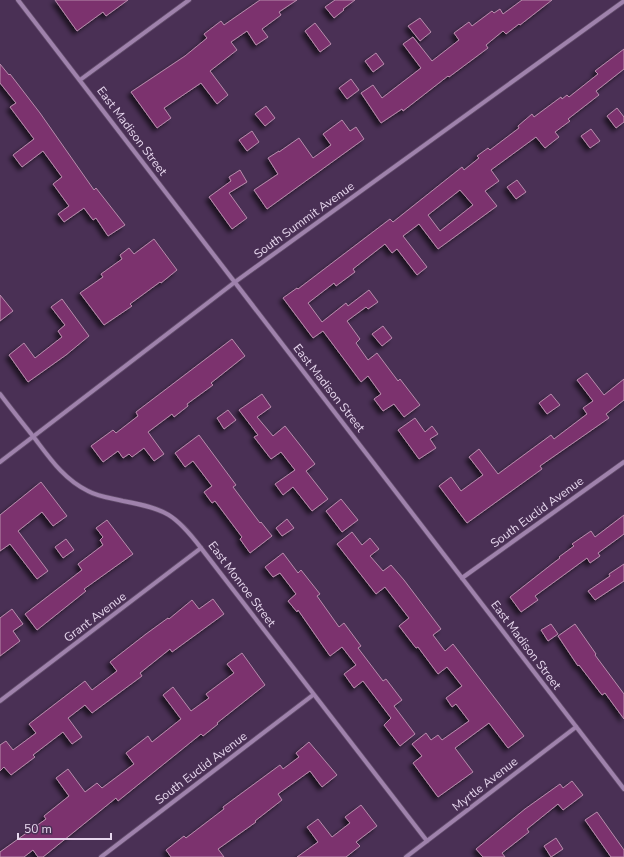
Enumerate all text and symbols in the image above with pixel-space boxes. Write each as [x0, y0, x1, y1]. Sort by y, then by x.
street label: East Madison Street [93, 83, 171, 179]
street label: South Summit Avenue [251, 178, 357, 262]
street label: East Madison Street [290, 341, 369, 436]
street label: South Euclid Avenue [487, 473, 587, 551]
street label: East Monroe Street [205, 538, 280, 631]
street label: Grant Avenue [61, 588, 129, 646]
street label: East Madison Street [487, 597, 565, 693]
street label: South Euclid Avenue [152, 728, 250, 808]
street label: Myrtle Avenue [449, 753, 521, 815]
scale bar [18, 815, 111, 841]
text: 50 m [24, 821, 52, 837]

